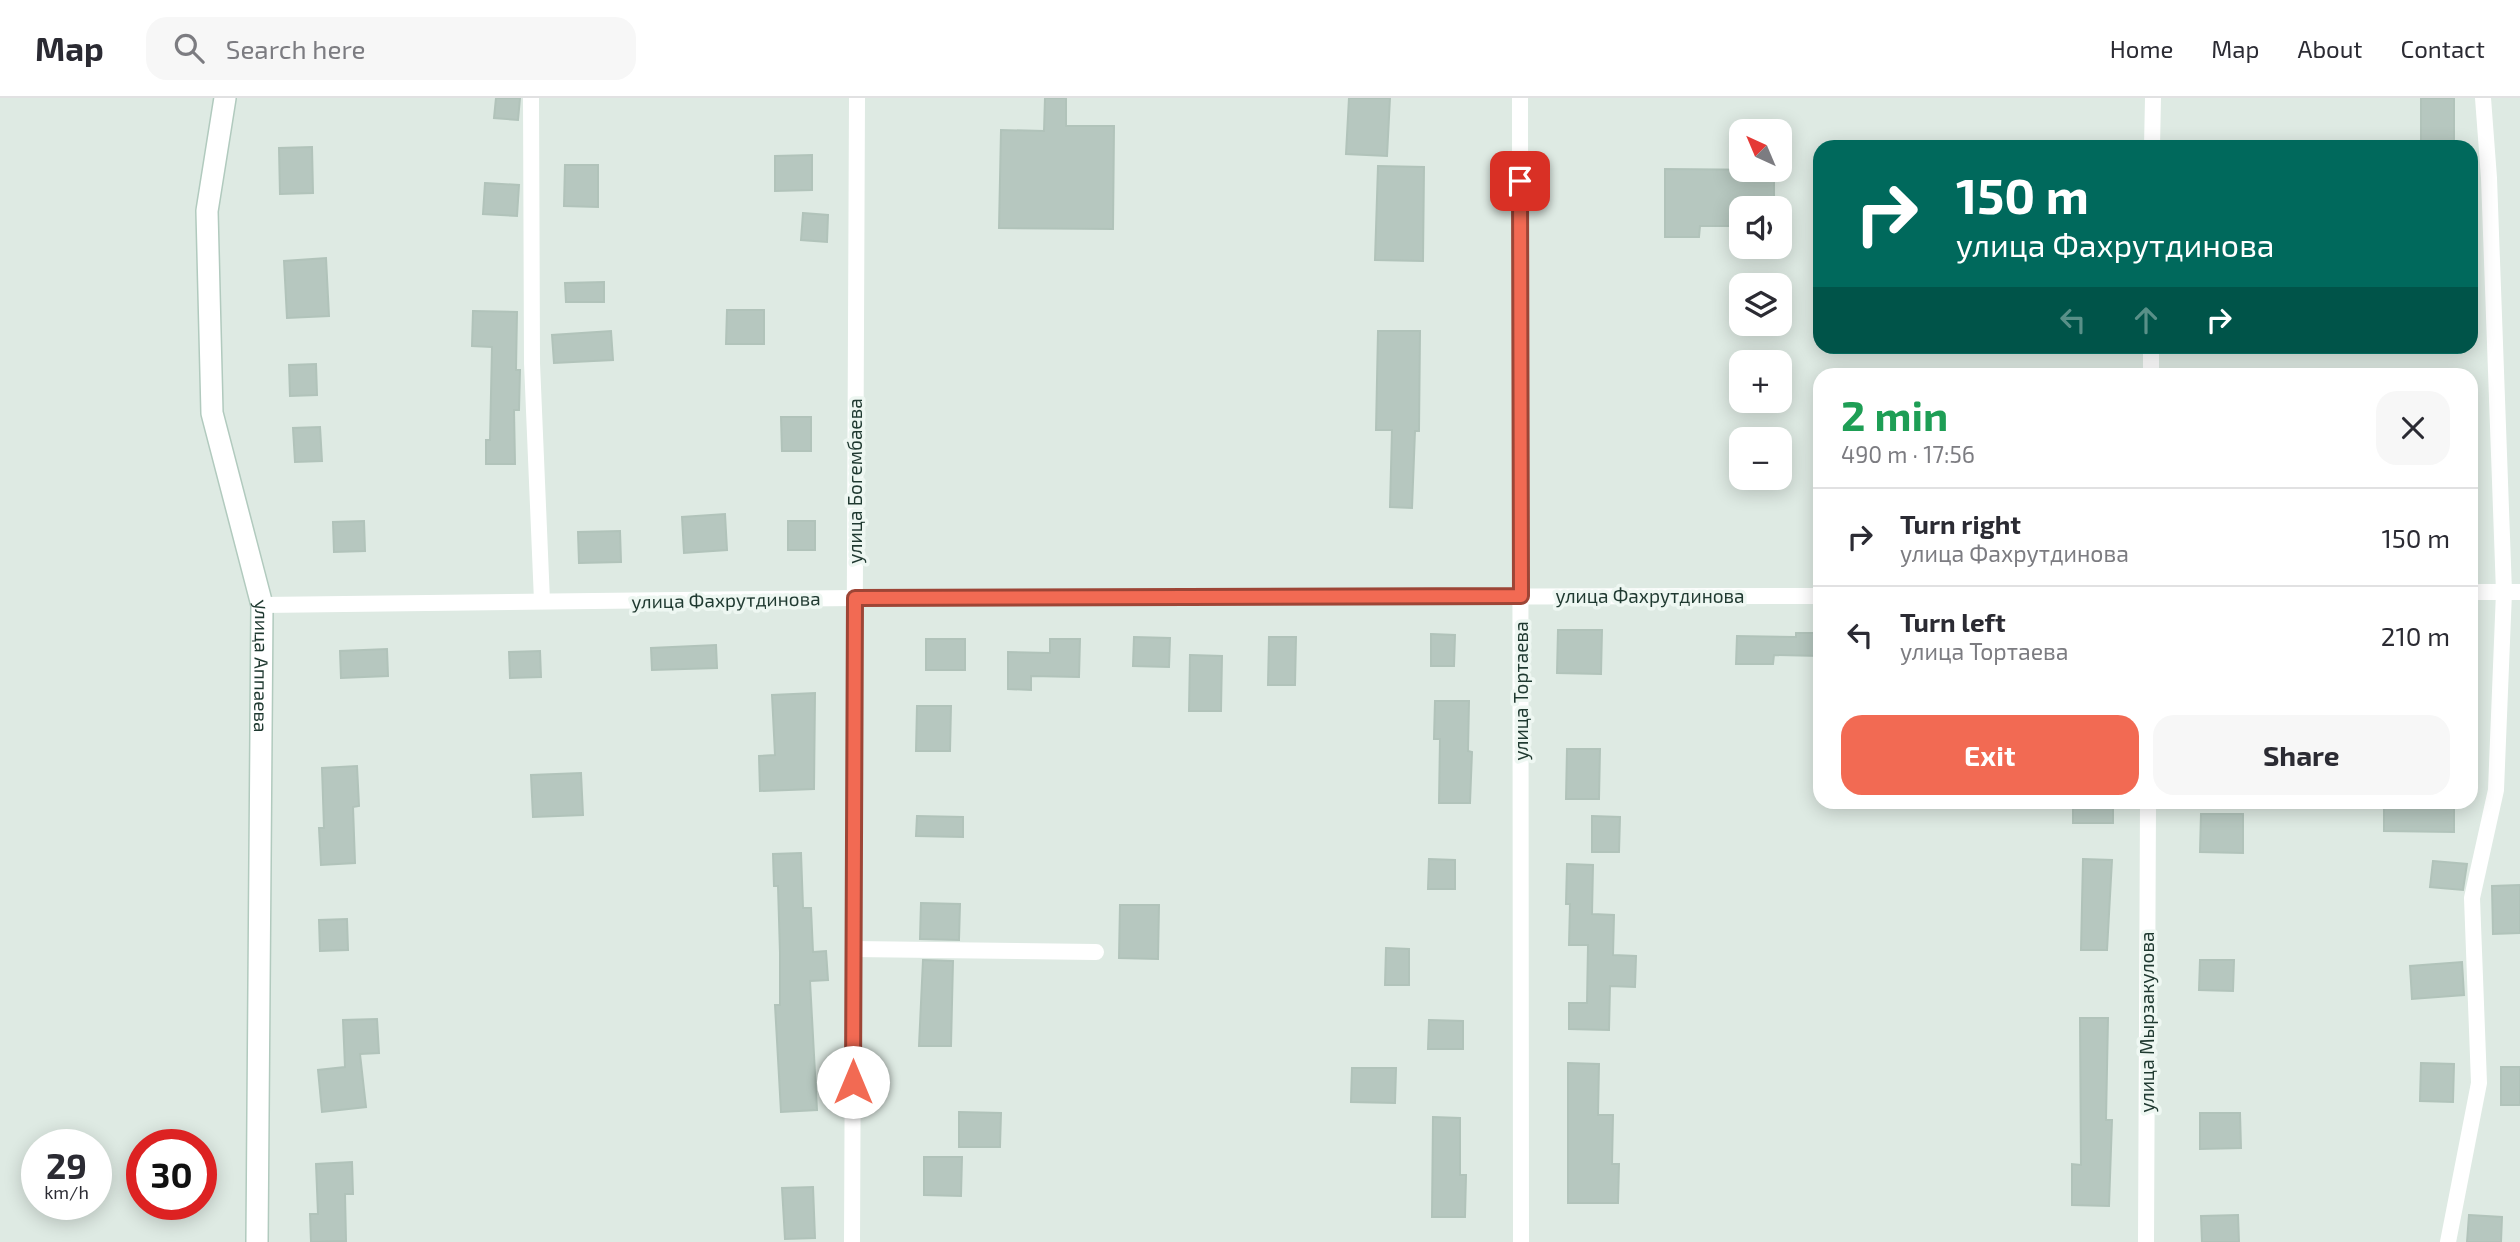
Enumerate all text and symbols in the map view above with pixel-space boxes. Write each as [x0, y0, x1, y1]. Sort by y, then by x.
search box [146, 17, 636, 80]
text: Map [35, 28, 104, 68]
icon: search [170, 29, 208, 67]
text: Search here [226, 33, 365, 64]
text: Home [2110, 34, 2173, 63]
text: Map [2211, 34, 2259, 63]
text: About [2297, 34, 2363, 63]
text: Contact [2401, 34, 2485, 63]
north arrow [1729, 119, 1792, 182]
map controls [1729, 119, 1792, 490]
pin [1490, 151, 1550, 211]
icon: arrive [1501, 162, 1539, 200]
text: 150 m [1956, 165, 2089, 224]
icon: right [1841, 168, 1932, 259]
button: sound [1729, 196, 1792, 259]
text: улица Фахрутдинова [1956, 225, 2275, 263]
button: layers [1729, 273, 1792, 336]
icon: left [2054, 301, 2092, 339]
icon: ahead [2127, 301, 2165, 339]
icon: right [2200, 301, 2238, 339]
button: + [1729, 350, 1792, 413]
text: 2 min [1841, 389, 1948, 439]
button: close [2376, 391, 2450, 465]
street label: улица Богембаева [843, 398, 867, 564]
button: − [1729, 427, 1792, 490]
text: 490 m · 17:56 [1841, 440, 1975, 468]
text: Turn right [1900, 508, 2021, 539]
icon: right [1841, 518, 1879, 556]
text: 150 m [2381, 522, 2450, 553]
text: улица Фахрутдинова [1900, 539, 2129, 567]
street label: улица Фахрутдинова [1555, 584, 1745, 608]
street label: улица Фахрутдинова [631, 586, 821, 614]
street label: улица Аппаева [249, 597, 275, 733]
text: Turn left [1900, 606, 2006, 637]
icon: left [1841, 616, 1879, 654]
text: 210 m [2381, 620, 2450, 651]
street label: улица Тортаева [1509, 621, 1533, 761]
text: улица Тортаева [1900, 637, 2069, 665]
button: Exit [1841, 715, 2139, 795]
button: Share [2153, 715, 2450, 795]
street label: улица Мырзакулова [2135, 932, 2159, 1112]
position arrow [816, 1045, 890, 1119]
speed limit sign: 30 [126, 1129, 217, 1220]
text: 29 [46, 1144, 87, 1186]
text: km/h [44, 1181, 89, 1203]

